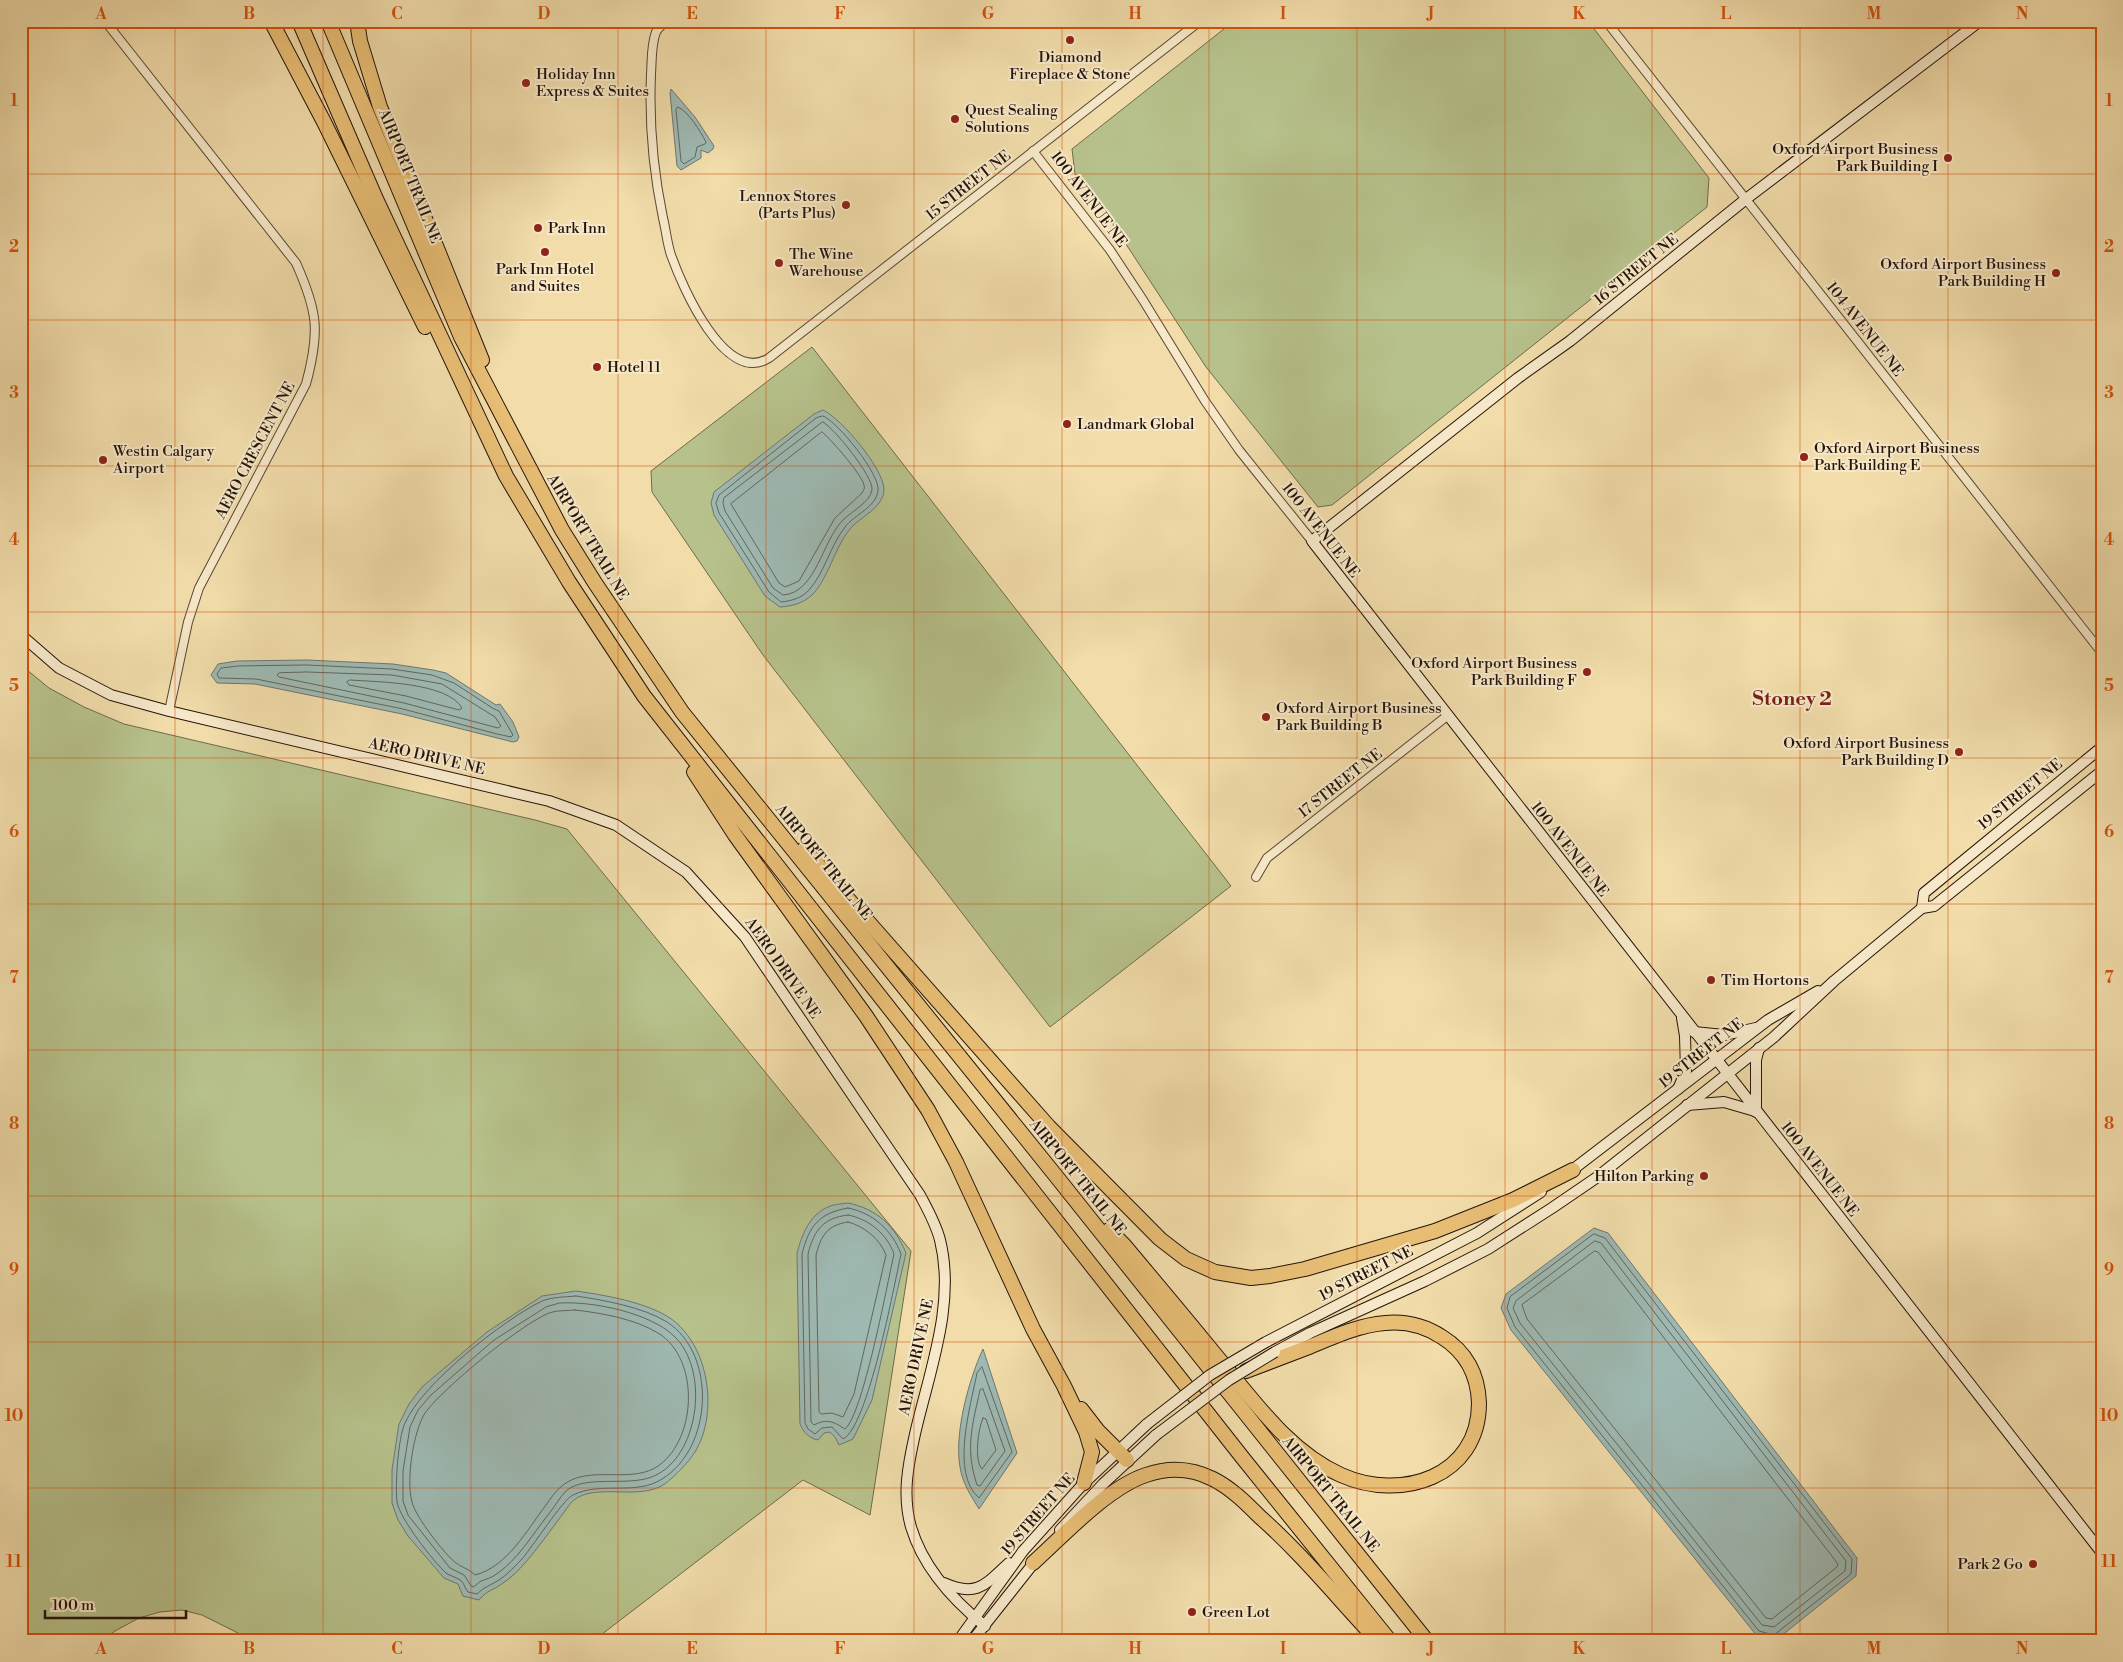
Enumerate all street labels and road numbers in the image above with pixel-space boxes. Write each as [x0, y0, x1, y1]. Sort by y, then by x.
street label: AIRPORT TRAIL NE [373, 105, 445, 246]
street label: 15 STREET NE [922, 146, 1015, 225]
street label: 100 AVENUE NE [1046, 147, 1131, 251]
street label: 16 STREET NE [1590, 230, 1682, 309]
street label: 104 AVENUE NE [1822, 278, 1907, 380]
street label: AERO CRESCENT NE [211, 378, 300, 523]
street label: AIRPORT TRAIL NE [542, 470, 633, 604]
street label: 100 AVENUE NE [1277, 479, 1364, 582]
street label: AERO DRIVE NE [366, 734, 487, 779]
street label: 17 STREET NE [1294, 745, 1386, 822]
street label: 19 STREET NE [1974, 755, 2066, 834]
street label: 100 AVENUE NE [1526, 798, 1613, 901]
street label: AIRPORT TRAIL NE [770, 800, 876, 924]
street label: AERO DRIVE NE [740, 913, 825, 1023]
street label: 19 STREET NE [1655, 1014, 1748, 1093]
street label: AIRPORT TRAIL NE [1024, 1115, 1130, 1239]
street label: 100 AVENUE NE [1776, 1118, 1863, 1221]
street label: 19 STREET NE [1316, 1242, 1417, 1305]
street label: AERO DRIVE NE [895, 1297, 938, 1418]
street label: AIRPORT TRAIL NE [1277, 1432, 1383, 1556]
street label: 19 STREET NE [997, 1469, 1079, 1560]

